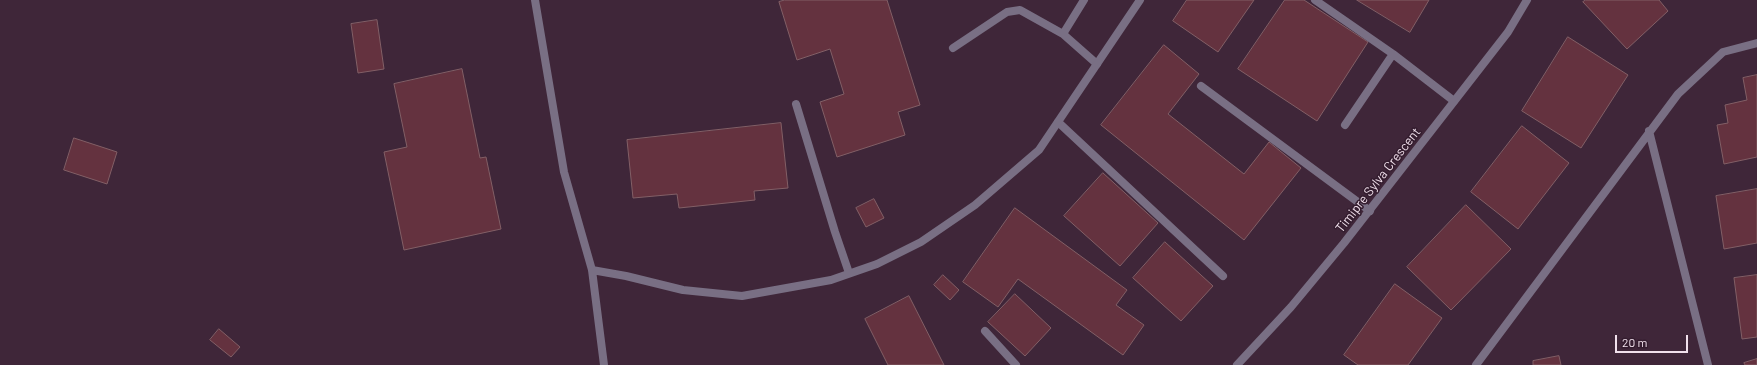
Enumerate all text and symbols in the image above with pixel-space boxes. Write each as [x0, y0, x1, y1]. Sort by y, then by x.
street label: Timipre Sylva Crescent [1332, 124, 1424, 236]
scale bar [1617, 327, 1690, 353]
text: 20 m [1622, 335, 1648, 349]

